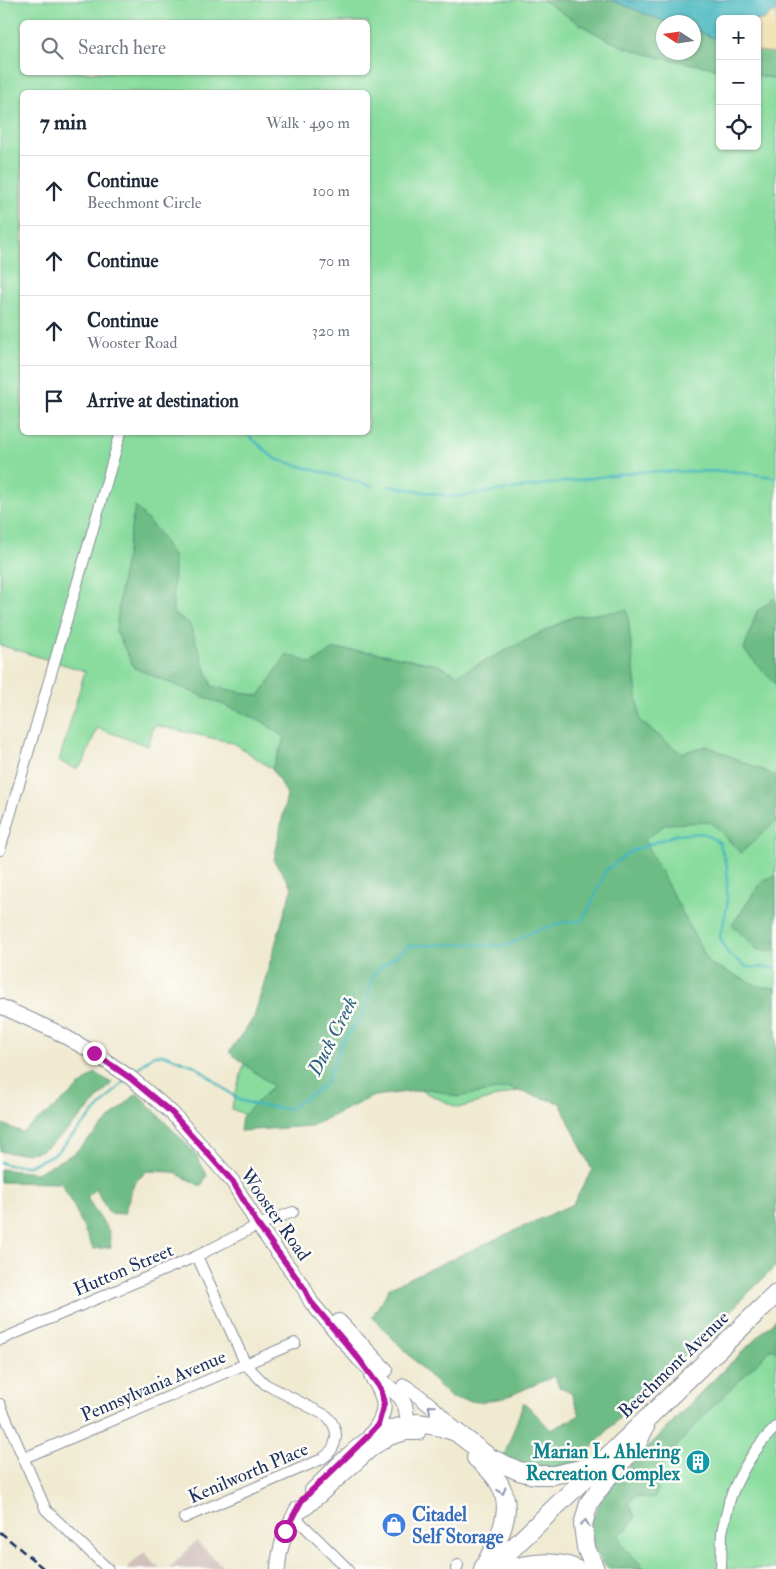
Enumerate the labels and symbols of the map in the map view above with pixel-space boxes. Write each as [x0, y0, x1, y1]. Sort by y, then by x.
north arrow [656, 15, 701, 60]
water label: Duck Creek [302, 993, 363, 1081]
route end [83, 1042, 106, 1065]
street label: Wooster Road [234, 1163, 316, 1266]
street label: Hutton Street [70, 1238, 177, 1302]
street label: Beechmont Avenue [613, 1306, 734, 1424]
street label: Pennsylvania Avenue [77, 1345, 230, 1427]
one-way arrow [428, 1404, 437, 1413]
street label: Kenilworth Place [185, 1437, 312, 1509]
place label: Marian L. Ahlering Recreation Complex [526, 1440, 681, 1487]
building icon: Marian L. Ahlering Recreation Complex [685, 1449, 711, 1475]
one-way arrow [497, 1486, 507, 1494]
place label: Citadel Self Storage [412, 1503, 504, 1550]
shop icon: Citadel Self Storage [381, 1512, 407, 1538]
one-way arrow [579, 1518, 590, 1526]
route start [274, 1520, 297, 1543]

